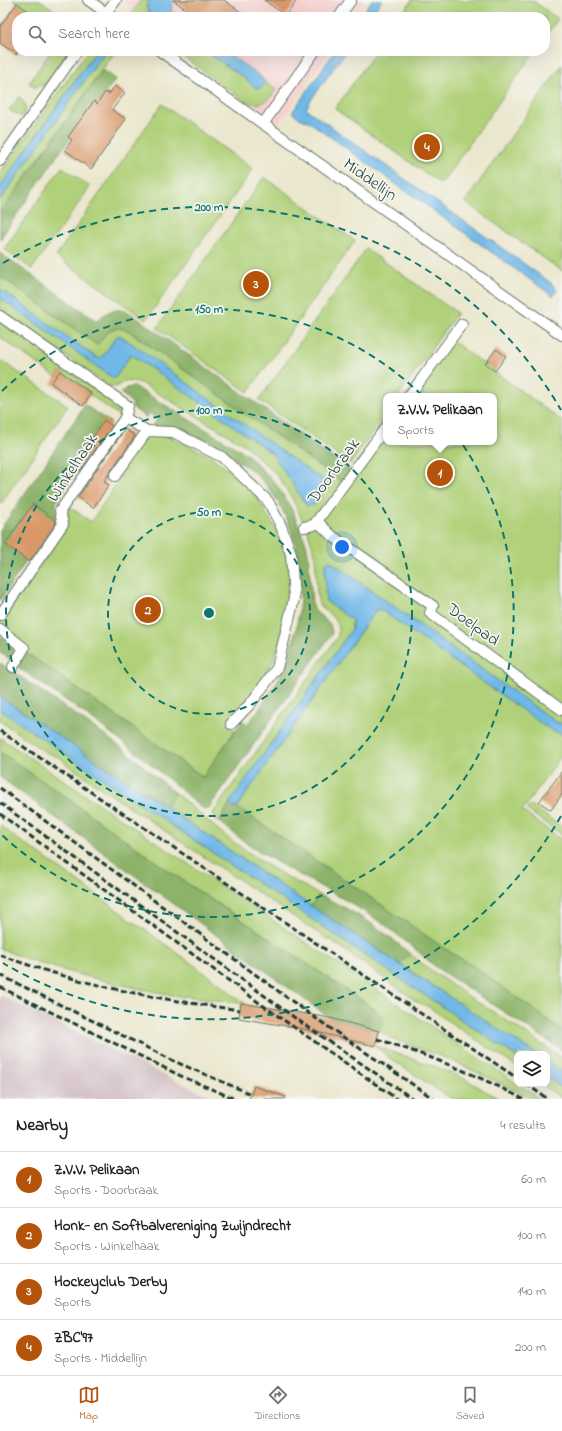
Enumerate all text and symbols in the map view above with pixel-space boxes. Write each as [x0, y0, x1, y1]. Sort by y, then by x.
search box [12, 12, 550, 56]
icon: search [26, 23, 48, 45]
text: Search here [58, 23, 130, 45]
pin: 4 [414, 132, 440, 162]
street label: Middellijn [338, 152, 402, 208]
text: 200 m [194, 199, 224, 217]
pin: 3 [243, 269, 269, 299]
text: 150 m [195, 301, 224, 319]
popup [383, 393, 497, 445]
text: Z.V.V. Pelikaan [397, 399, 483, 421]
text: 100 m [196, 402, 223, 420]
text: Sports [397, 421, 434, 440]
street label: Winkelhaak [41, 428, 105, 507]
street label: Doorbraak [301, 433, 367, 510]
pin: 1 [427, 458, 453, 488]
text: 50 m [197, 504, 222, 522]
your location [332, 537, 352, 557]
pin: 2 [135, 595, 161, 625]
street label: Doelpad [441, 597, 505, 653]
centre of rings [202, 606, 216, 620]
map controls [514, 1051, 550, 1087]
button: layers [514, 1051, 550, 1087]
text: Nearby [16, 1113, 68, 1138]
text: 4 results [500, 1116, 546, 1135]
text: Z.V.V. Pelikaan [54, 1159, 139, 1181]
text: 1 [27, 1170, 31, 1189]
text: 60 m [521, 1170, 546, 1189]
text: Sports · Doorbraak [54, 1181, 158, 1200]
text: Honk- en Softbalvereniging Zwijndrecht [54, 1215, 291, 1237]
text: 2 [26, 1226, 32, 1245]
text: 100 m [517, 1226, 546, 1245]
text: Sports · Winkelhaak [54, 1237, 160, 1256]
text: Hockeyclub Derby [54, 1271, 167, 1293]
text: 3 [26, 1282, 32, 1301]
text: 140 m [518, 1282, 546, 1301]
text: Sports [54, 1293, 91, 1312]
text: ZBC'97 [54, 1327, 93, 1349]
text: 4 [26, 1338, 32, 1357]
text: 200 m [515, 1338, 546, 1357]
text: Sports · Middellijn [54, 1349, 147, 1368]
tab: Map [78, 1384, 100, 1424]
tab: Directions [255, 1384, 300, 1424]
tab: Saved [456, 1384, 484, 1424]

